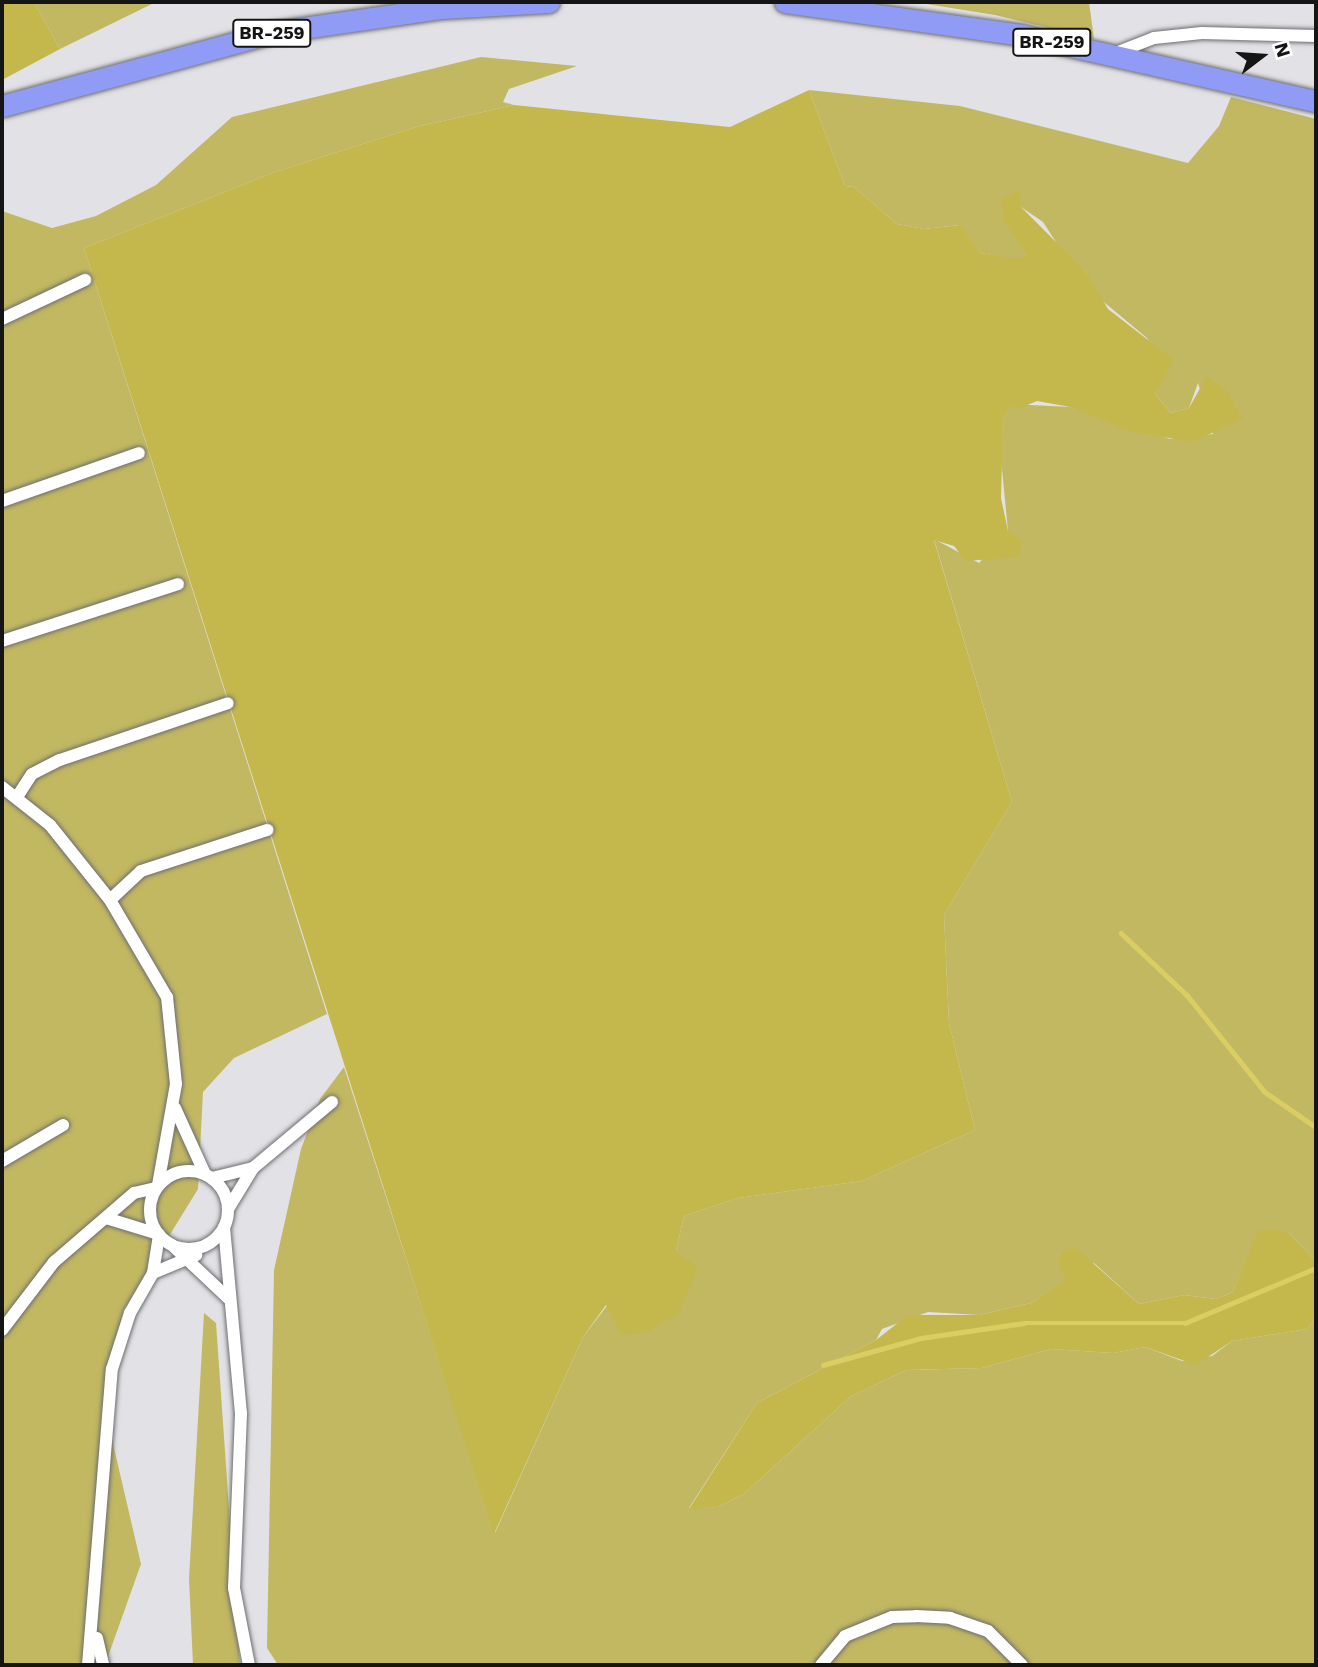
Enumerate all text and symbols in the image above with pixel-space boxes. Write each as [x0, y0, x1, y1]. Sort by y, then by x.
road number: BR-259 [232, 18, 312, 48]
north arrow [1227, 21, 1297, 91]
road number: BR-259 [1012, 28, 1092, 56]
text: N [1270, 40, 1296, 60]

